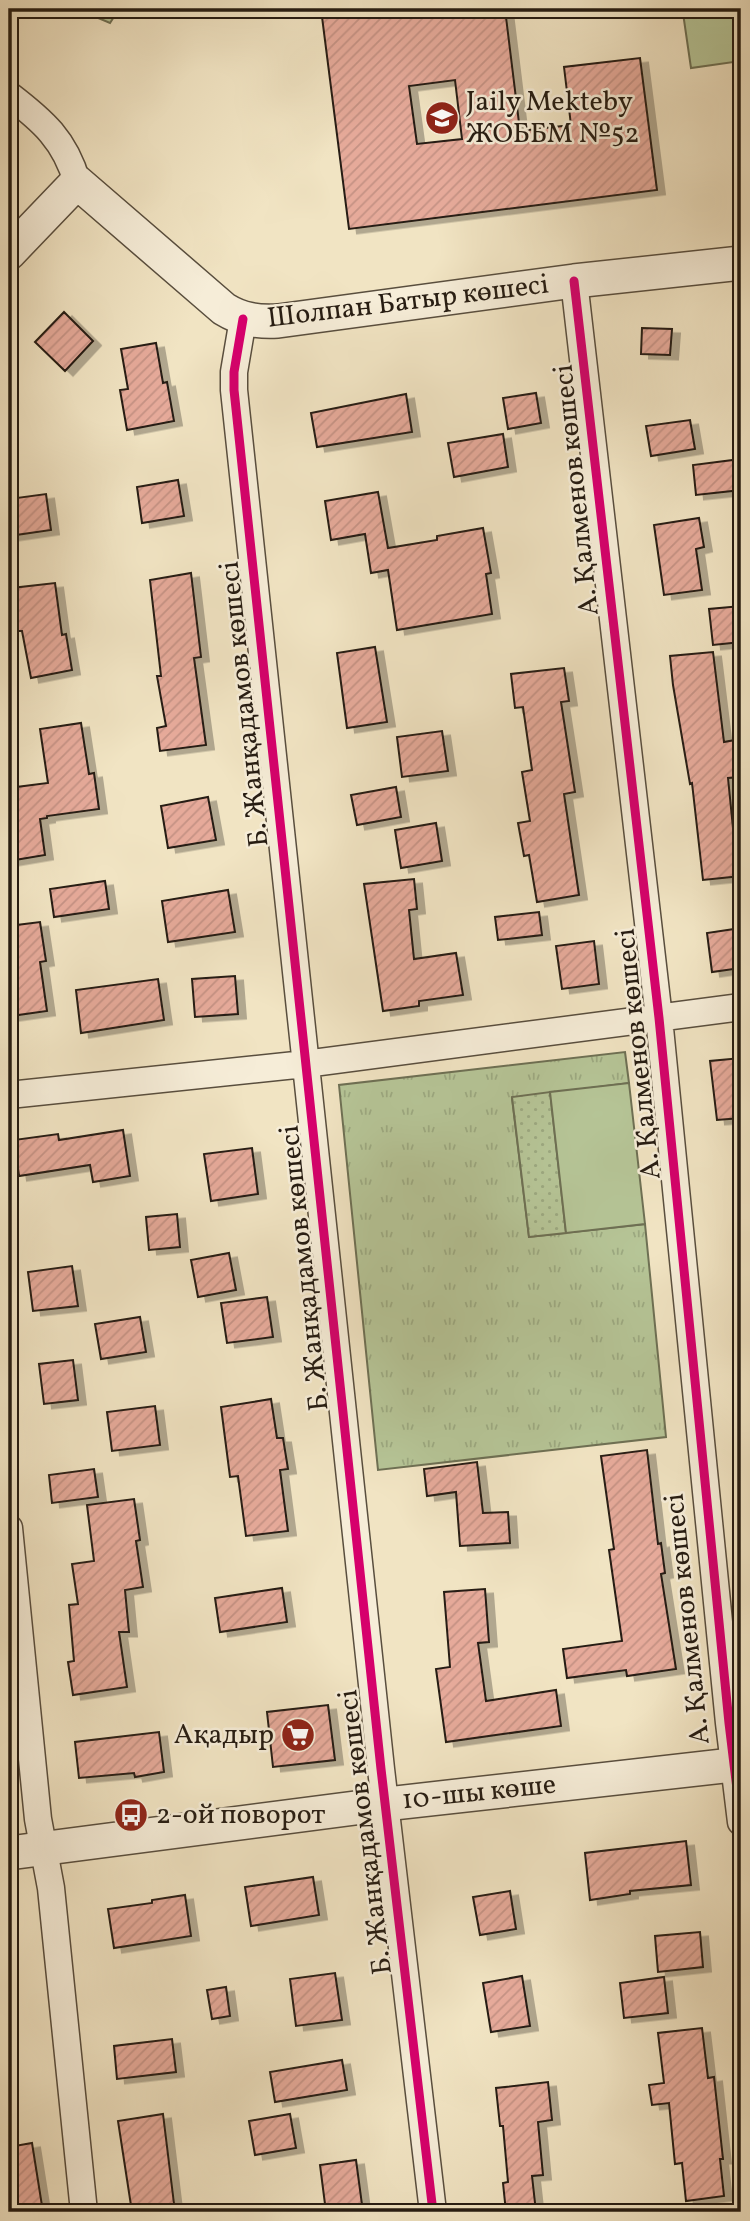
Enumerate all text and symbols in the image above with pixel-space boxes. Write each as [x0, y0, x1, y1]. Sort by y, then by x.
place label: Jaily Mekteby ЖОББМ №52 [466, 83, 640, 154]
school or university icon: Jaily Mekteby ЖОББМ №52 [423, 99, 461, 137]
street label: Шолпан Батыр көшесі [265, 265, 551, 339]
street label: А. Қалменов көшесі [544, 362, 610, 618]
street label: Б. Жанқадамов көшесі [211, 559, 279, 849]
street label: А. Қалменов көшесі [606, 926, 672, 1182]
street label: Б. Жанқадамов көшесі [271, 1123, 339, 1413]
street label: А. Қалменов көшесі [655, 1491, 721, 1747]
street label: Б. Жанқадамов көшесі [329, 1687, 403, 1977]
place label: Ақадыр [174, 1716, 274, 1755]
supermarket icon: Ақадыр [279, 1716, 317, 1754]
street label: 10-шы көше [400, 1766, 558, 1820]
bus stop icon: 2-ой поворот [112, 1796, 150, 1834]
place label: 2-ой поворот [156, 1796, 325, 1835]

